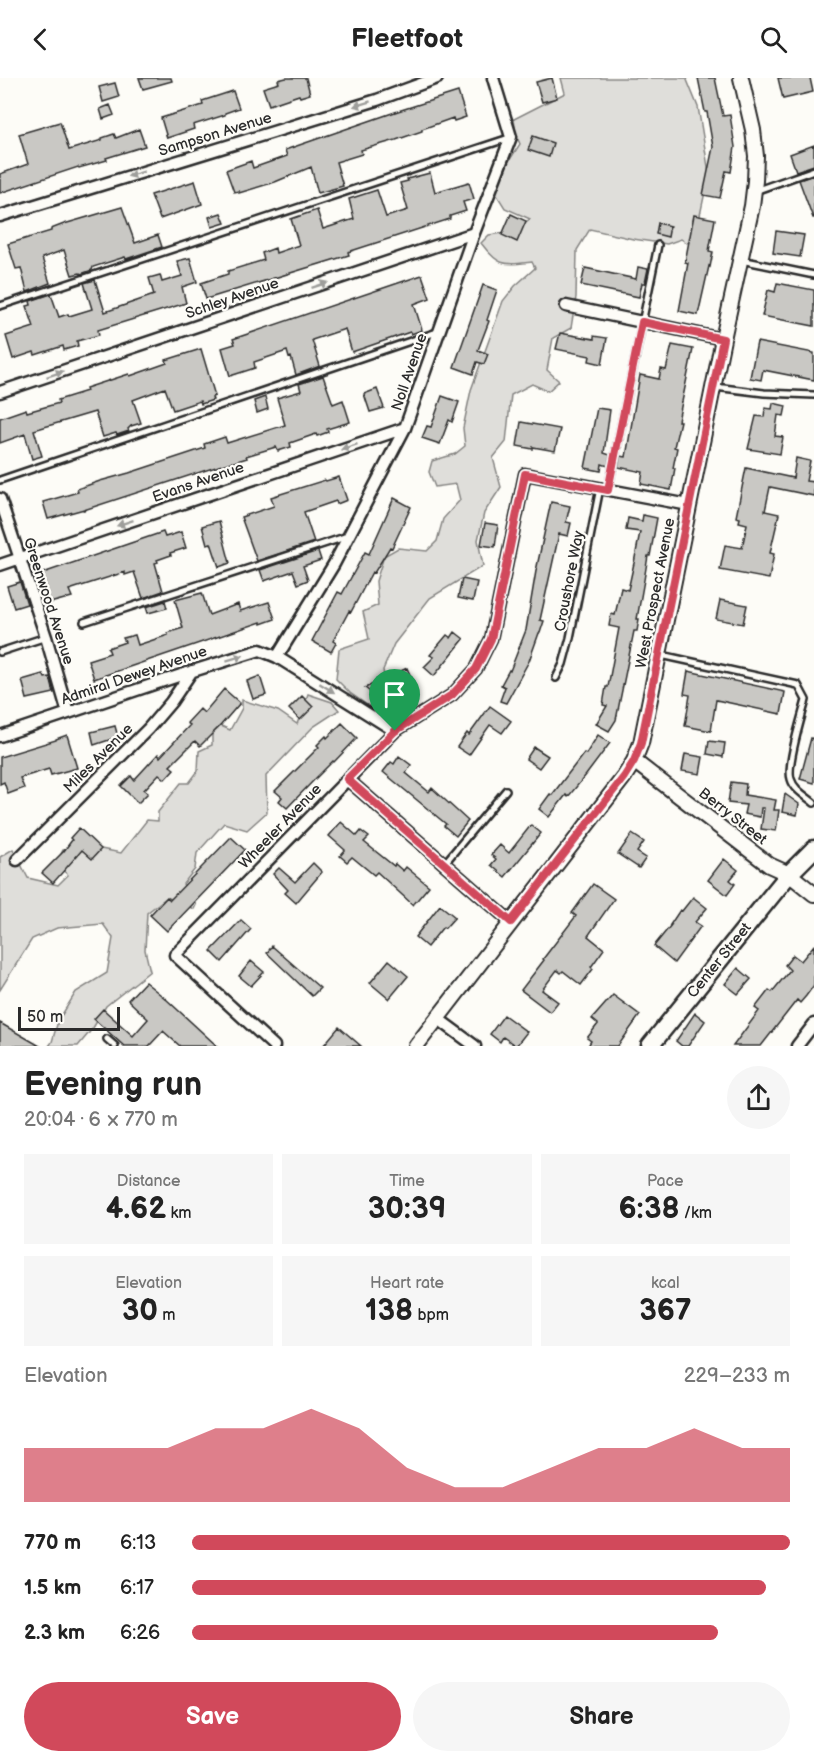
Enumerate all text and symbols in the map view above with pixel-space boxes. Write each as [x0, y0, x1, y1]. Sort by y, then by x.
icon: back [24, 23, 57, 56]
text: Fleetfoot [351, 23, 463, 55]
icon: search [757, 23, 790, 56]
one-way arrow [353, 100, 371, 110]
street label: Sampson Avenue [156, 108, 274, 161]
one-way arrow [127, 170, 145, 179]
street label: Schley Avenue [183, 274, 281, 323]
one-way arrow [311, 279, 329, 289]
street label: Noll Avenue [387, 331, 432, 413]
one-way arrow [46, 368, 64, 378]
one-way arrow [340, 442, 358, 452]
street label: Evans Avenue [150, 458, 247, 507]
street label: West Prospect Avenue [632, 516, 679, 670]
one-way arrow [116, 518, 134, 528]
street label: Croushore Way [550, 529, 589, 633]
street label: Greenwood Avenue [19, 535, 78, 667]
street label: Admiral Dewey Avenue [59, 642, 210, 709]
one-way arrow [226, 653, 244, 662]
pin [369, 669, 420, 731]
icon: arrive [378, 678, 411, 711]
one-way arrow [319, 683, 335, 694]
street label: Miles Avenue [60, 720, 137, 797]
street label: Wheeler Avenue [235, 780, 326, 873]
street label: Berry Street [695, 784, 771, 849]
street label: Center Street [683, 919, 756, 1002]
scale bar [18, 1004, 120, 1031]
text: 50 m [27, 1008, 63, 1027]
text: Evening run [24, 1065, 202, 1105]
button: share [727, 1066, 790, 1129]
text: 20:04 · 6 × 770 m [24, 1108, 178, 1132]
text: Distance [117, 1172, 181, 1191]
text: Time [389, 1172, 425, 1191]
text: Pace [647, 1172, 684, 1191]
text: 4.62 [106, 1191, 166, 1227]
text: 30:39 [368, 1191, 446, 1227]
text: 6:38 [619, 1191, 679, 1227]
text: km [166, 1204, 192, 1223]
text: /km [679, 1204, 712, 1223]
text: Elevation [115, 1274, 182, 1293]
text: Heart rate [370, 1274, 444, 1293]
text: kcal [651, 1274, 680, 1293]
text: 30 [122, 1293, 158, 1329]
text: 138 [365, 1293, 413, 1329]
text: 367 [639, 1293, 691, 1329]
text: m [158, 1306, 176, 1325]
text: bpm [413, 1306, 449, 1325]
text: Elevation [24, 1364, 107, 1388]
text: 229–233 m [684, 1364, 790, 1388]
text: 770 m [24, 1531, 81, 1555]
text: 6:13 [120, 1531, 156, 1555]
text: 1.5 km [24, 1576, 81, 1600]
text: 6:17 [120, 1576, 154, 1600]
text: 2.3 km [24, 1621, 85, 1645]
text: 6:26 [120, 1621, 160, 1645]
button: Save [24, 1682, 401, 1751]
button: Share [413, 1682, 790, 1751]

